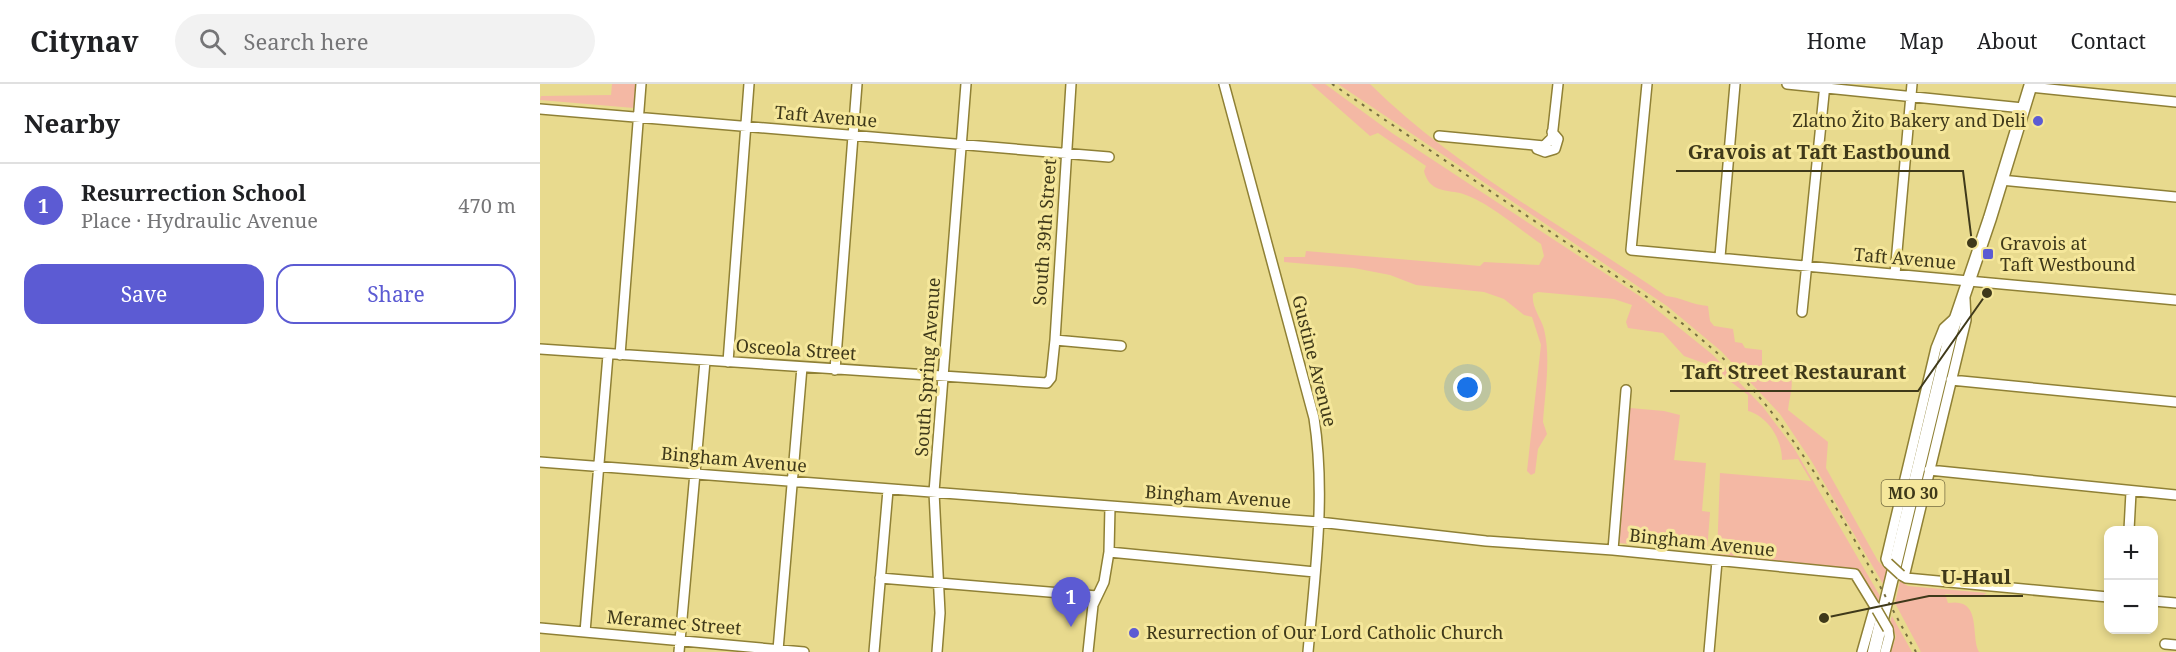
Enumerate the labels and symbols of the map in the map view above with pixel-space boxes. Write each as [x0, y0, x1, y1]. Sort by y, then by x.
street label: Taft Avenue [774, 100, 878, 132]
place label: Zlatno Žito Bakery and Deli [1792, 108, 2026, 132]
marker: Zlatno Žito Bakery and Deli [2031, 114, 2045, 128]
callout: Gravois at Taft Eastbound [1676, 133, 1963, 171]
text: Gravois at Taft Eastbound [1688, 138, 1950, 165]
street label: South 39th Street [1027, 158, 1061, 306]
place label: Gravois at Taft Westbound [2000, 231, 2136, 276]
street label: Taft Avenue [1853, 242, 1957, 274]
marker: Gravois at Taft Westbound [1981, 247, 1995, 261]
street label: South Spring Avenue [909, 277, 945, 457]
street label: Gustine Avenue [1287, 292, 1343, 429]
street label: Osceola Street [735, 333, 857, 365]
callout: Taft Street Restaurant [1670, 353, 1918, 391]
text: Taft Street Restaurant [1682, 358, 1906, 385]
your location [1453, 373, 1482, 402]
street label: Bingham Avenue [660, 441, 808, 477]
street label: Bingham Avenue [1144, 479, 1292, 513]
road number: MO 30 [1882, 480, 1944, 506]
street label: Bingham Avenue [1628, 522, 1776, 562]
callout: U-Haul [1929, 558, 2023, 596]
text: U-Haul [1941, 563, 2011, 590]
pin: 1 [1052, 578, 1090, 627]
street label: Meramec Street [606, 604, 742, 640]
place label: Resurrection of Our Lord Catholic Church [1146, 620, 1504, 644]
marker: Resurrection of Our Lord Catholic Church [1127, 626, 1141, 640]

